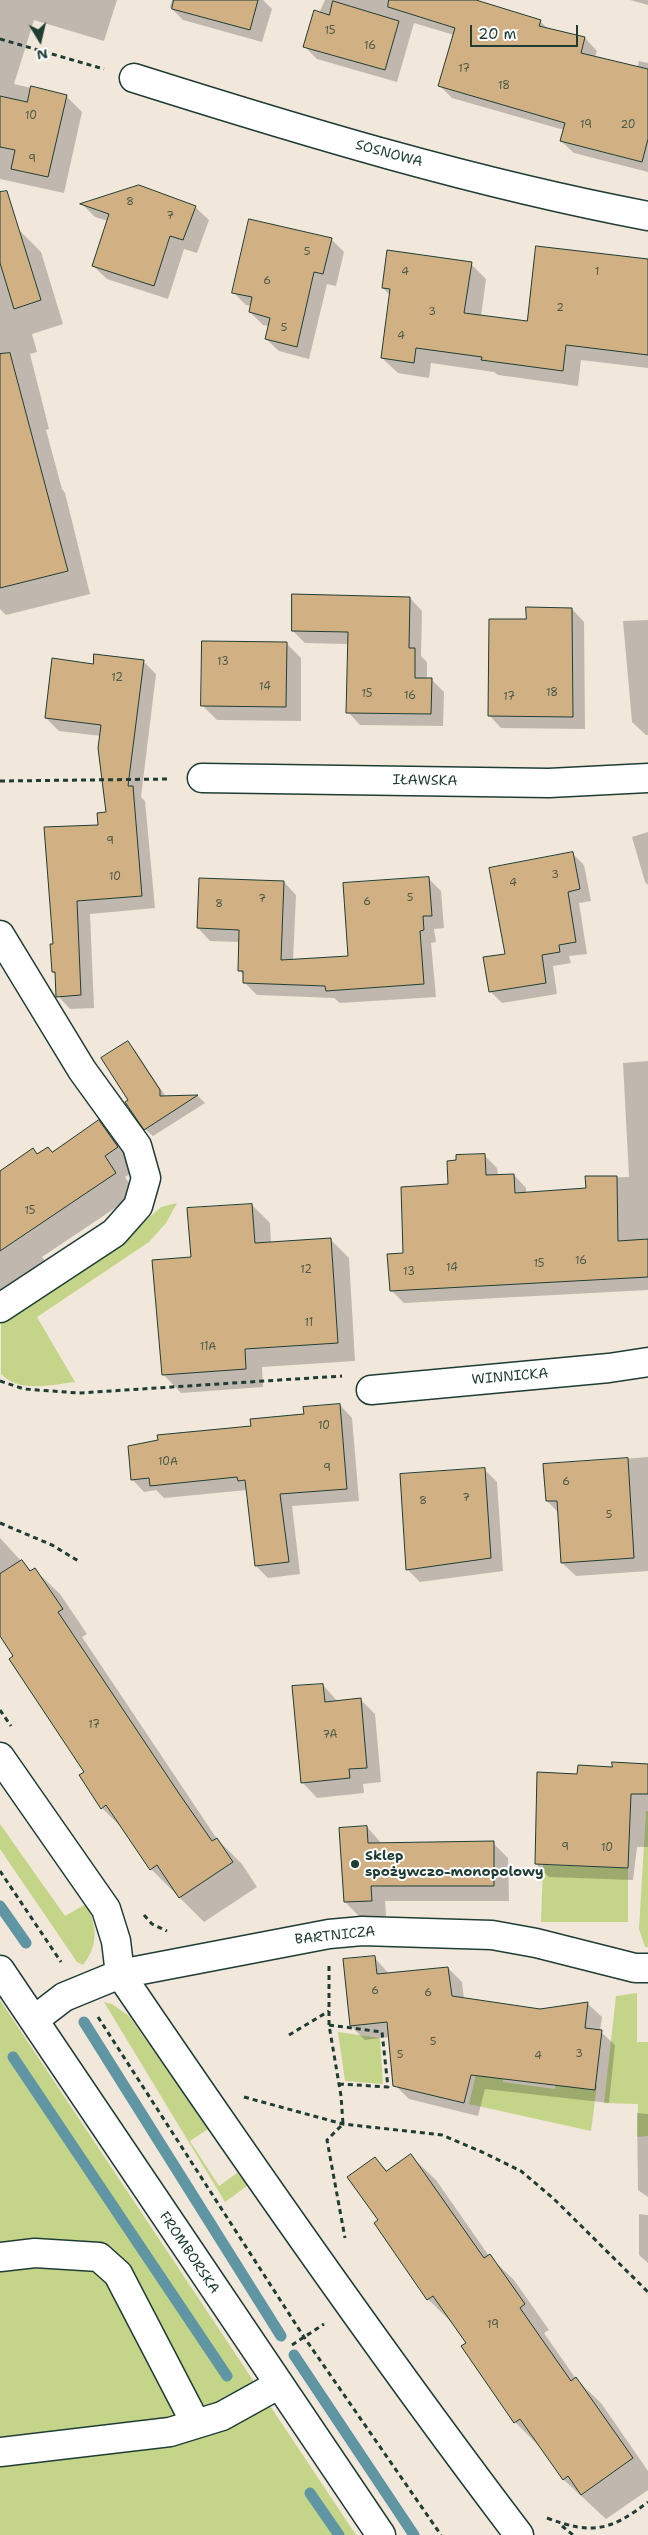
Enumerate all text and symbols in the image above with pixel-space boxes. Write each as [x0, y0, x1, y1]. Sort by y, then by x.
north arrow [15, 15, 65, 65]
scale bar [473, 15, 580, 47]
house number: 15 [324, 24, 336, 38]
text: 20 m [478, 24, 517, 44]
house number: 16 [364, 39, 376, 53]
text: N [35, 45, 49, 65]
house number: 17 [458, 62, 470, 76]
house number: 18 [498, 79, 510, 93]
house number: 10 [25, 109, 37, 123]
house number: 19 [580, 118, 592, 132]
house number: 20 [620, 118, 636, 132]
street label: SOSNOWA [353, 137, 425, 171]
house number: 9 [28, 152, 36, 166]
house number: 8 [126, 195, 134, 209]
house number: 7 [166, 209, 174, 223]
house number: 5 [304, 245, 310, 259]
house number: 4 [401, 265, 409, 279]
house number: 1 [595, 265, 599, 279]
house number: 6 [263, 274, 271, 288]
house number: 2 [556, 301, 564, 315]
house number: 3 [428, 305, 436, 319]
house number: 5 [281, 321, 287, 335]
house number: 4 [397, 329, 405, 343]
house number: 13 [217, 655, 229, 669]
house number: 12 [111, 671, 123, 685]
house number: 14 [259, 680, 271, 694]
house number: 18 [546, 686, 558, 700]
house number: 15 [361, 687, 373, 701]
house number: 16 [404, 689, 416, 703]
house number: 17 [503, 690, 515, 704]
street label: IŁAWSKA [392, 772, 458, 790]
house number: 9 [106, 834, 114, 848]
house number: 3 [551, 868, 559, 882]
house number: 10 [109, 870, 121, 884]
house number: 4 [509, 876, 517, 890]
house number: 5 [407, 891, 413, 905]
house number: 7 [258, 892, 266, 906]
house number: 6 [363, 895, 371, 909]
house number: 8 [215, 897, 223, 911]
house number: 15 [24, 1204, 36, 1218]
house number: 16 [575, 1254, 587, 1268]
house number: 15 [533, 1257, 545, 1271]
house number: 14 [446, 1261, 458, 1275]
house number: 12 [300, 1263, 312, 1277]
house number: 13 [403, 1265, 415, 1279]
house number: 11 [305, 1316, 313, 1330]
house number: 11A [200, 1340, 216, 1354]
street label: WINNICKA [471, 1365, 549, 1389]
house number: 10 [318, 1419, 330, 1433]
house number: 10A [158, 1455, 178, 1469]
house number: 9 [323, 1461, 331, 1475]
house number: 6 [562, 1475, 570, 1489]
house number: 7 [462, 1491, 470, 1505]
house number: 8 [419, 1494, 427, 1508]
house number: 5 [606, 1508, 612, 1522]
house number: 17 [88, 1718, 100, 1732]
house number: 7A [322, 1728, 338, 1742]
house number: 9 [561, 1840, 569, 1854]
house number: 10 [601, 1841, 613, 1855]
place label: Sklep spożywczo-monopolowy [365, 1848, 544, 1880]
marker: Sklep spożywczo-monopolowy [349, 1858, 361, 1870]
street label: BARTNICZA [294, 1923, 376, 1949]
house number: 6 [371, 1984, 379, 1998]
house number: 6 [424, 1986, 432, 2000]
house number: 5 [430, 2035, 436, 2049]
house number: 3 [575, 2047, 583, 2061]
house number: 5 [397, 2048, 403, 2062]
house number: 4 [534, 2049, 542, 2063]
street label: FROMBORSKA [155, 2209, 223, 2297]
house number: 19 [487, 2318, 499, 2332]

